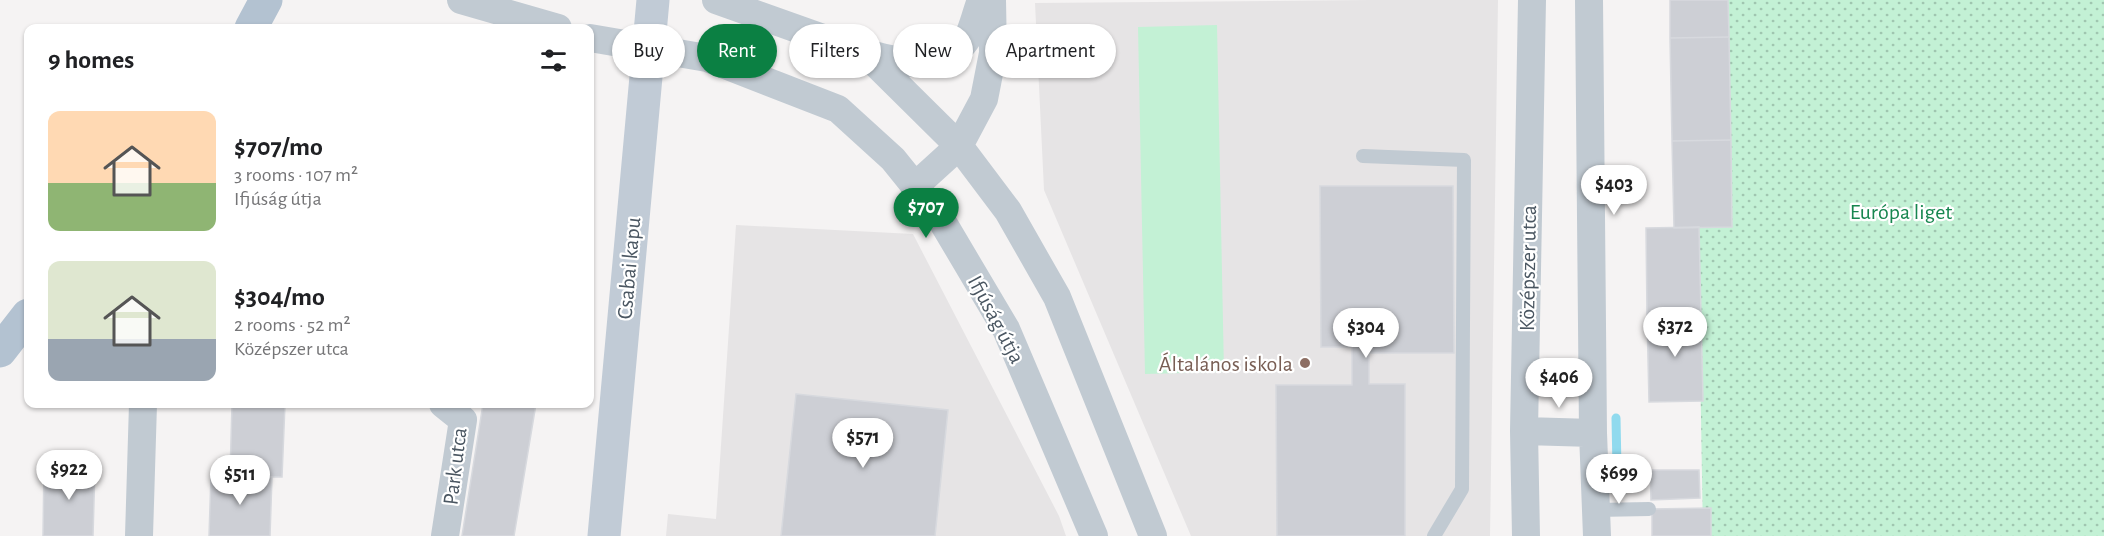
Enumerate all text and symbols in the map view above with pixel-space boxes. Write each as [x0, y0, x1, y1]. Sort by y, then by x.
chip: Buy [612, 24, 685, 78]
chip: Rent [697, 24, 777, 78]
chip: Filters [789, 24, 881, 78]
chip: New [893, 24, 973, 78]
chip: Apartment [985, 24, 1116, 78]
icon: filters [537, 44, 570, 77]
text: 9 homes [48, 47, 134, 73]
text: $707/mo [234, 134, 323, 160]
icon: home [96, 135, 168, 207]
text: 3 rooms · 107 m² [234, 165, 358, 185]
pin: $403 [1578, 165, 1650, 216]
text: $403 [1595, 174, 1633, 194]
pin: $707 [890, 188, 962, 239]
text: Ifjúság útja [234, 189, 322, 209]
text: $707 [908, 197, 944, 217]
park label: Európa liget [1850, 201, 1952, 223]
street label: Középszer utca [1516, 205, 1540, 331]
street label: Csabai kapu [614, 216, 644, 320]
street label: Ifjúság útja [963, 272, 1028, 368]
text: $304/mo [234, 284, 325, 310]
icon: home [96, 285, 168, 357]
pin: $372 [1639, 307, 1711, 358]
pin: $304 [1330, 308, 1402, 359]
text: 2 rooms · 52 m² [234, 315, 351, 335]
text: $372 [1657, 316, 1693, 336]
text: $304 [1347, 317, 1385, 337]
text: Középszer utca [234, 339, 349, 359]
place label: Általános iskola [1159, 352, 1293, 375]
marker: Általános iskola [1298, 356, 1312, 370]
pin: $406 [1523, 358, 1595, 409]
text: $406 [1539, 367, 1579, 387]
pin: $571 [827, 418, 899, 469]
street label: Park utca [439, 426, 471, 506]
text: $571 [846, 427, 880, 447]
pin: $922 [33, 450, 105, 501]
pin: $699 [1583, 454, 1655, 505]
pin: $511 [204, 455, 276, 506]
text: $922 [50, 459, 88, 479]
text: $699 [1600, 463, 1638, 483]
text: $511 [224, 464, 256, 484]

